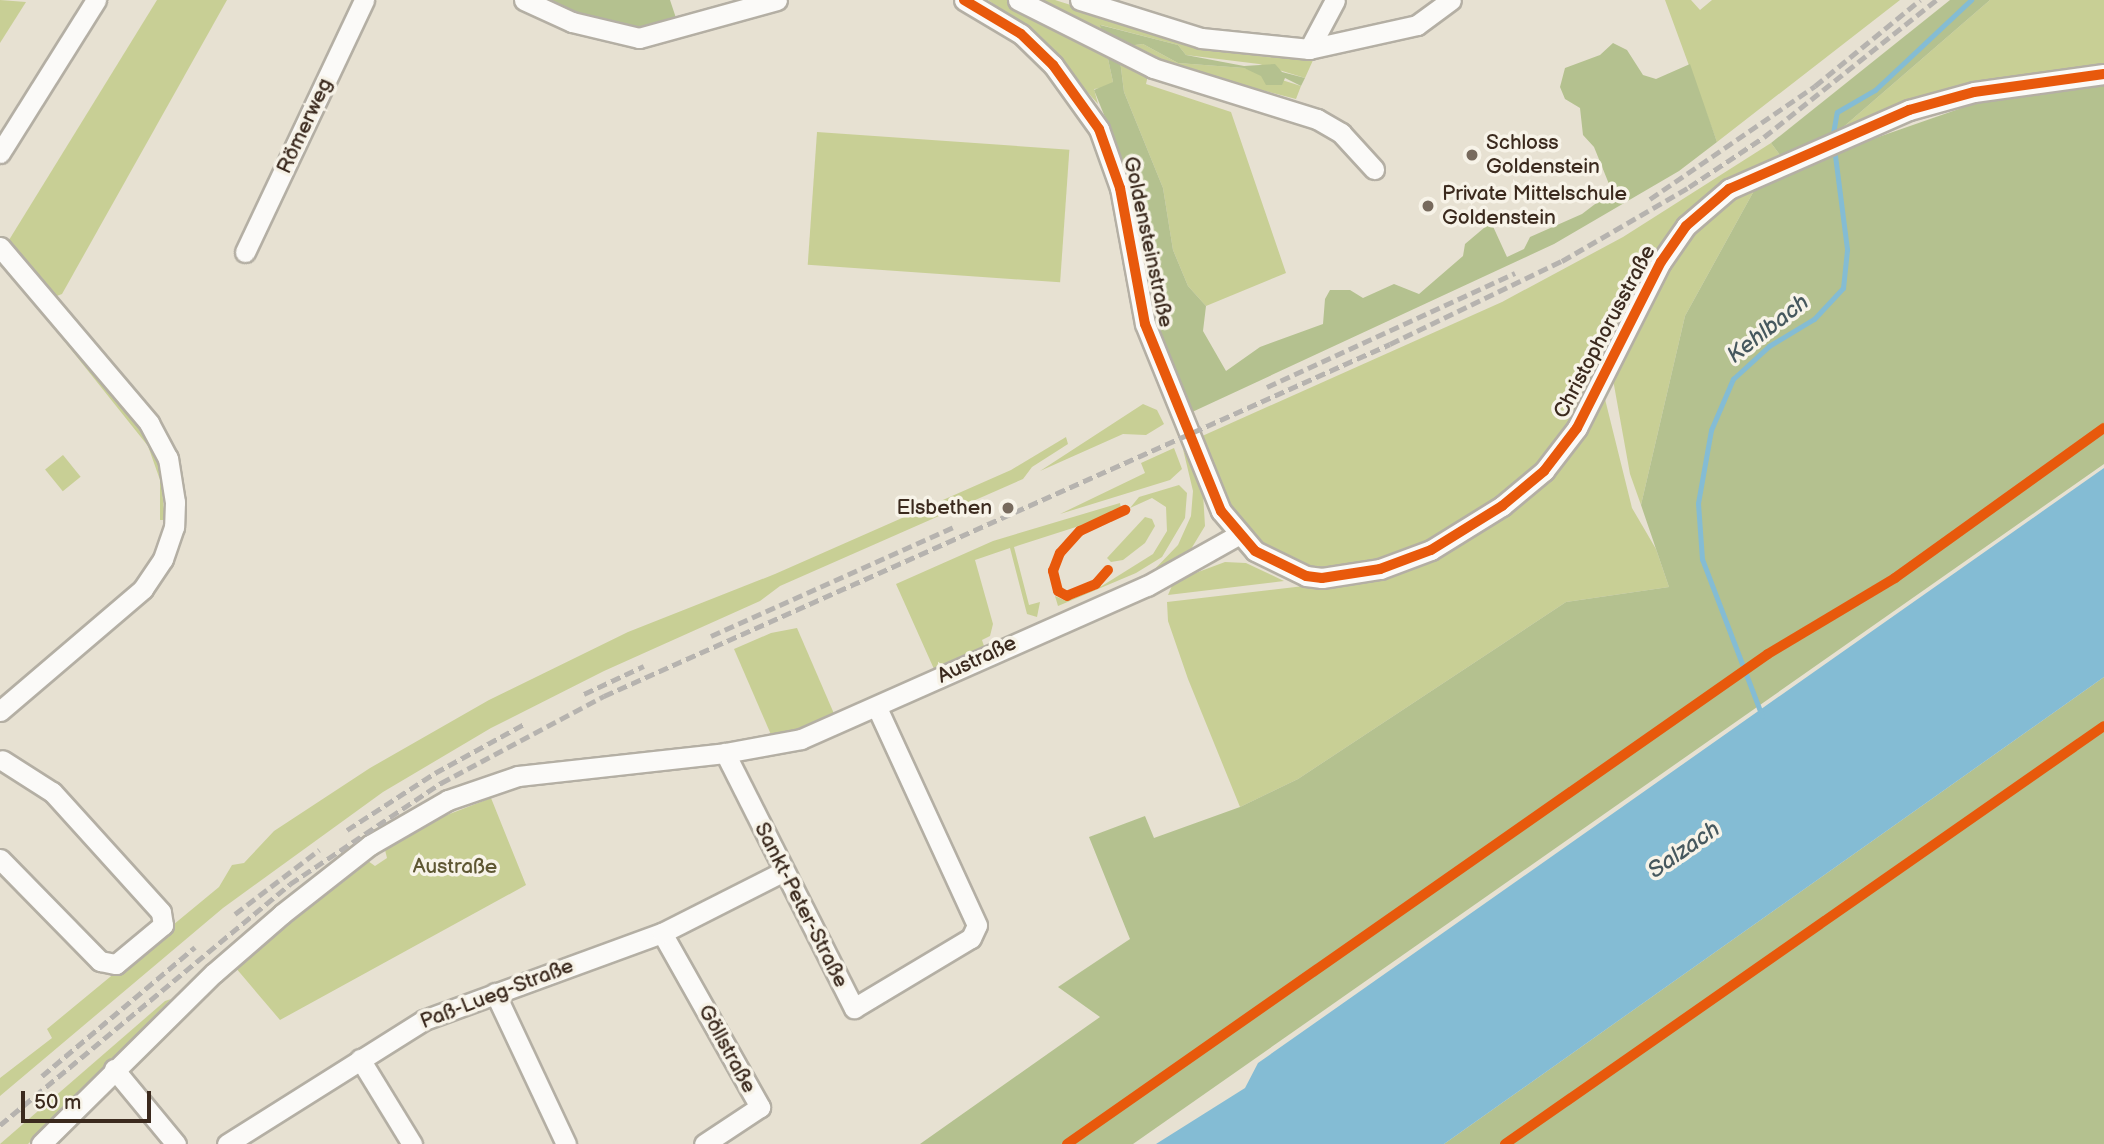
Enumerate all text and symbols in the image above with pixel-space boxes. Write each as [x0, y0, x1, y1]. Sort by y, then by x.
street label: Römerweg [272, 74, 338, 178]
place label: Schloss Goldenstein [1486, 130, 1600, 180]
marker: Schloss Goldenstein [1464, 147, 1480, 163]
street label: Goldensteinstraße [1118, 154, 1178, 330]
place label: Private Mittelschule Goldenstein [1442, 181, 1627, 231]
marker: Private Mittelschule Goldenstein [1420, 198, 1436, 214]
street label: Christophorusstraße [1549, 241, 1661, 423]
water label: Kehlbach [1721, 288, 1815, 370]
place label: Elsbethen [896, 495, 992, 521]
marker: Elsbethen [998, 498, 1018, 518]
street label: Austraße [933, 631, 1021, 689]
water label: Salzach [1643, 815, 1725, 885]
street label: Sankt-Peter-Straße [749, 818, 853, 992]
park label: Austraße [413, 854, 497, 880]
street label: Paß-Lueg-Straße [417, 953, 577, 1035]
street label: Göllstraße [692, 1000, 762, 1098]
scale bar [24, 1078, 154, 1122]
text: 50 m [34, 1090, 81, 1115]

